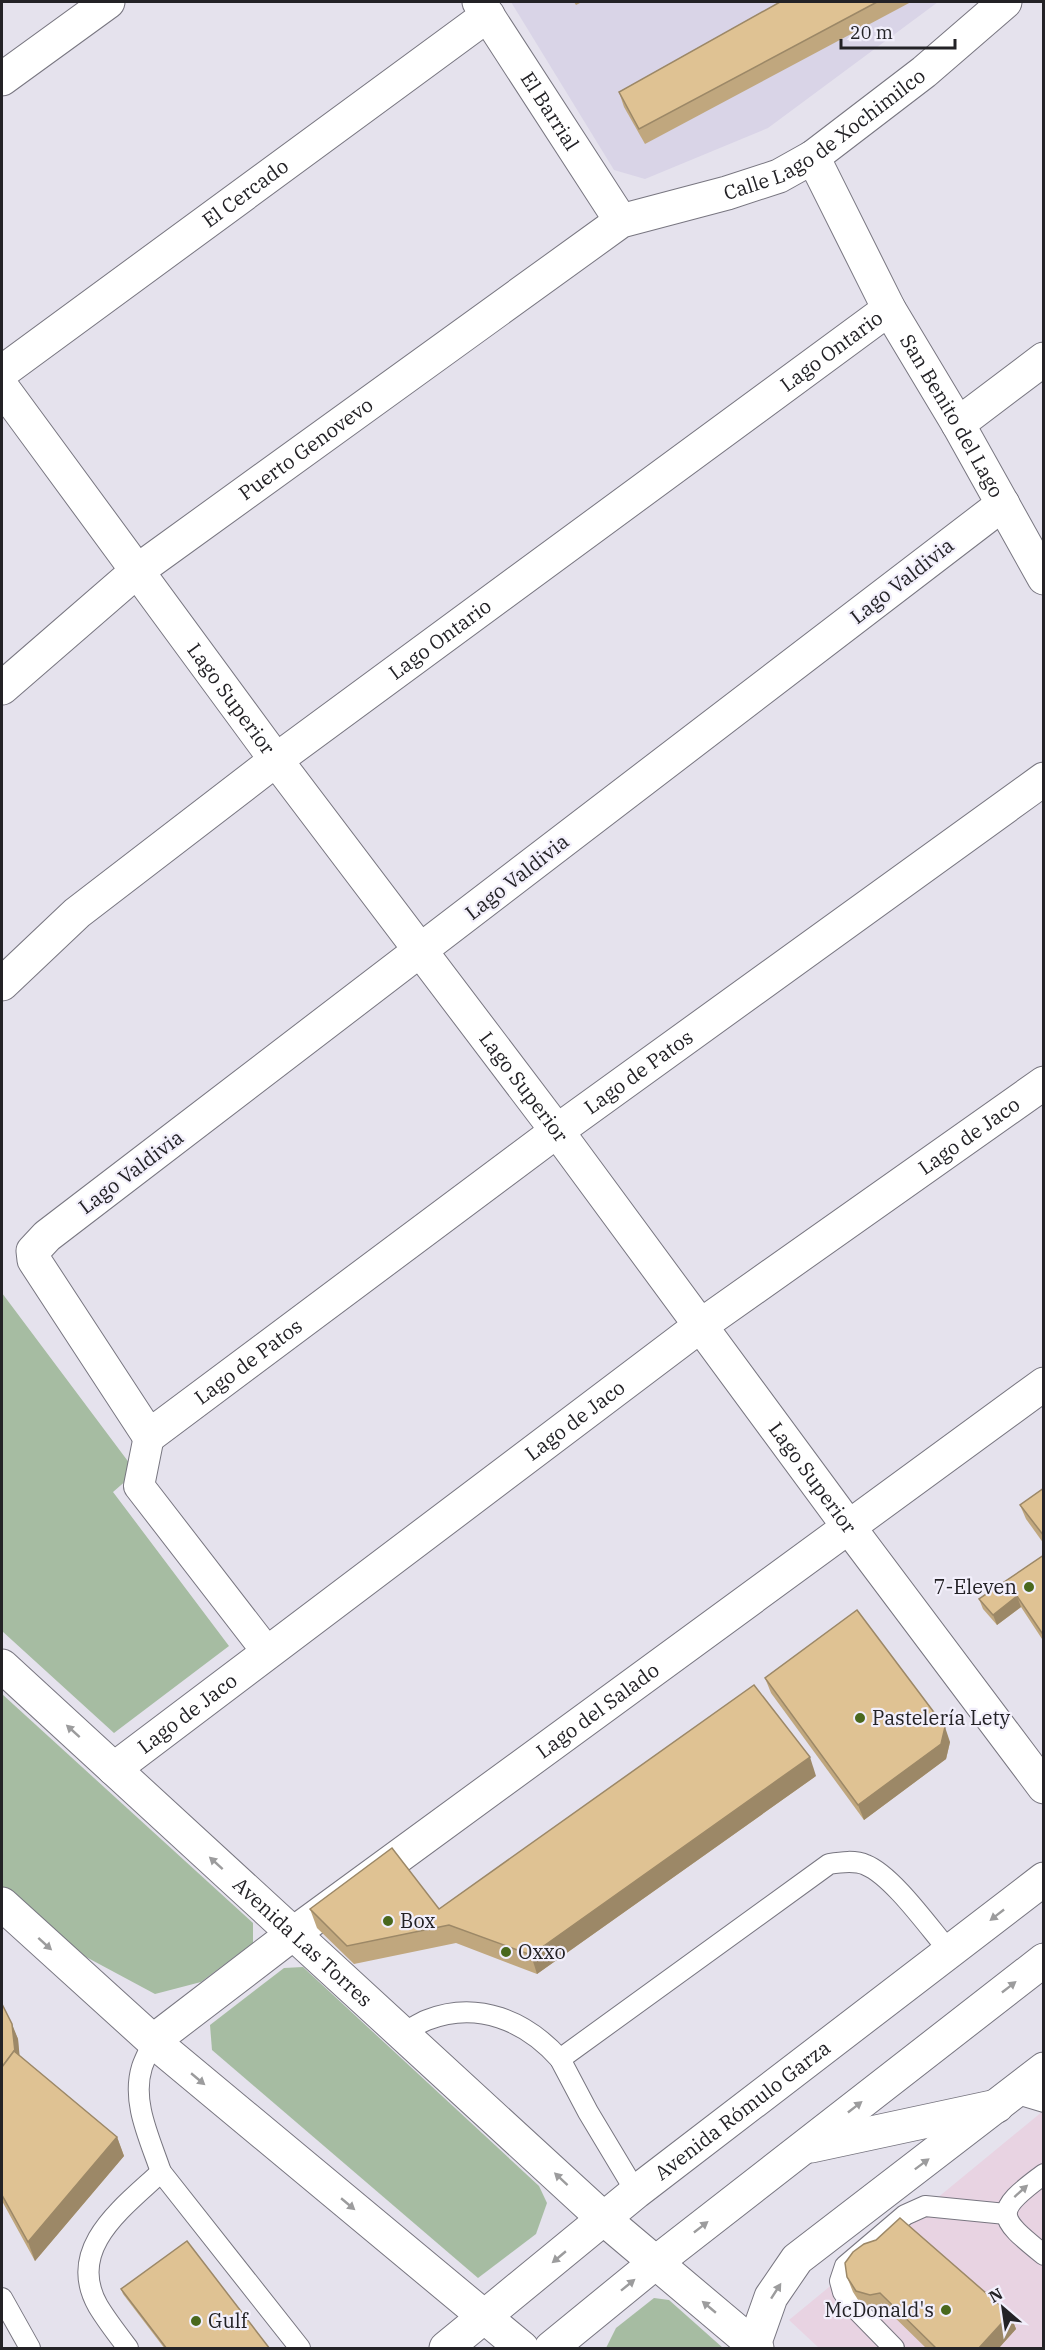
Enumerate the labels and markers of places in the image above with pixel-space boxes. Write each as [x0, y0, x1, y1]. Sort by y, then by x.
place label: 7-Eleven [934, 1573, 1017, 1600]
marker: 7-Eleven [1022, 1580, 1036, 1594]
place label: Pastelería Lety [872, 1704, 1011, 1731]
marker: Pastelería Lety [853, 1711, 867, 1725]
place label: Box [400, 1907, 436, 1934]
marker: Box [381, 1914, 395, 1928]
place label: Oxxo [518, 1938, 566, 1965]
marker: Oxxo [499, 1945, 513, 1959]
place label: McDonald's [824, 2296, 934, 2323]
marker: McDonald's [939, 2303, 953, 2317]
place label: Gulf [208, 2307, 249, 2334]
marker: Gulf [189, 2314, 203, 2328]

